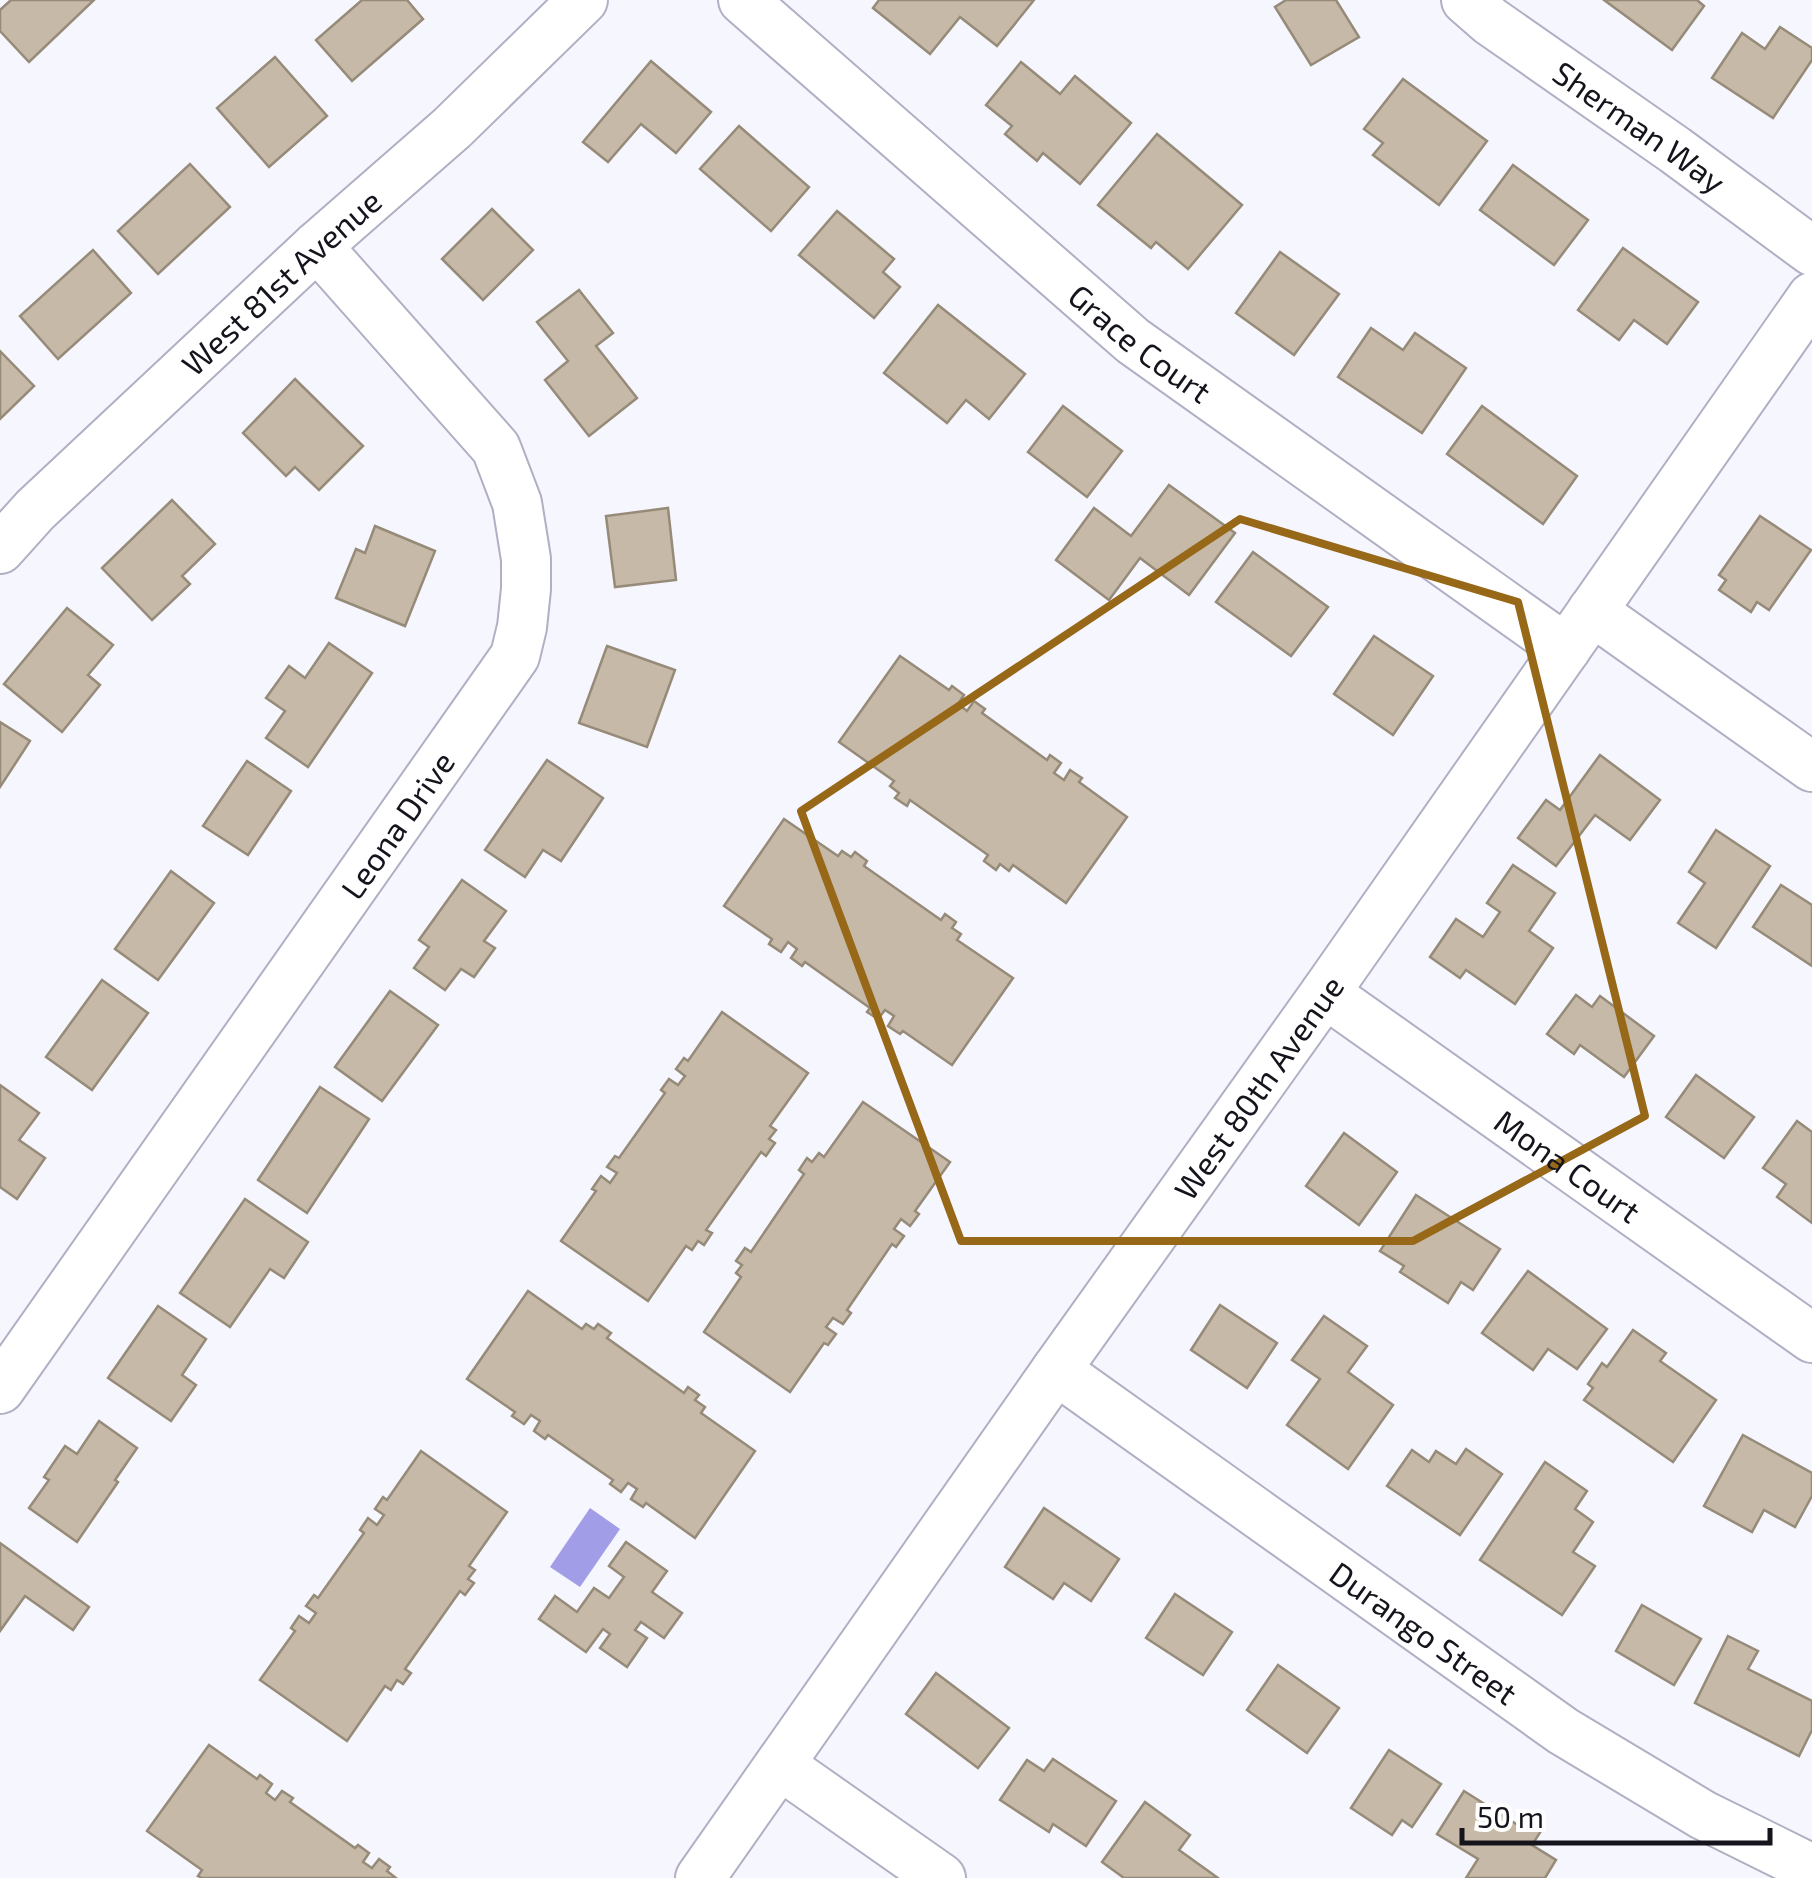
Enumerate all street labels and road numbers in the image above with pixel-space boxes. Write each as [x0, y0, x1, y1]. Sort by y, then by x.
street label: Sherman Way [1546, 52, 1733, 200]
street label: West 81st Avenue [173, 181, 388, 382]
street label: Grace Court [1062, 275, 1219, 410]
street label: Leona Drive [332, 744, 461, 905]
street label: West 80th Avenue [1165, 968, 1351, 1206]
street label: Mona Court [1488, 1101, 1648, 1230]
street label: Durango Street [1323, 1553, 1525, 1712]

